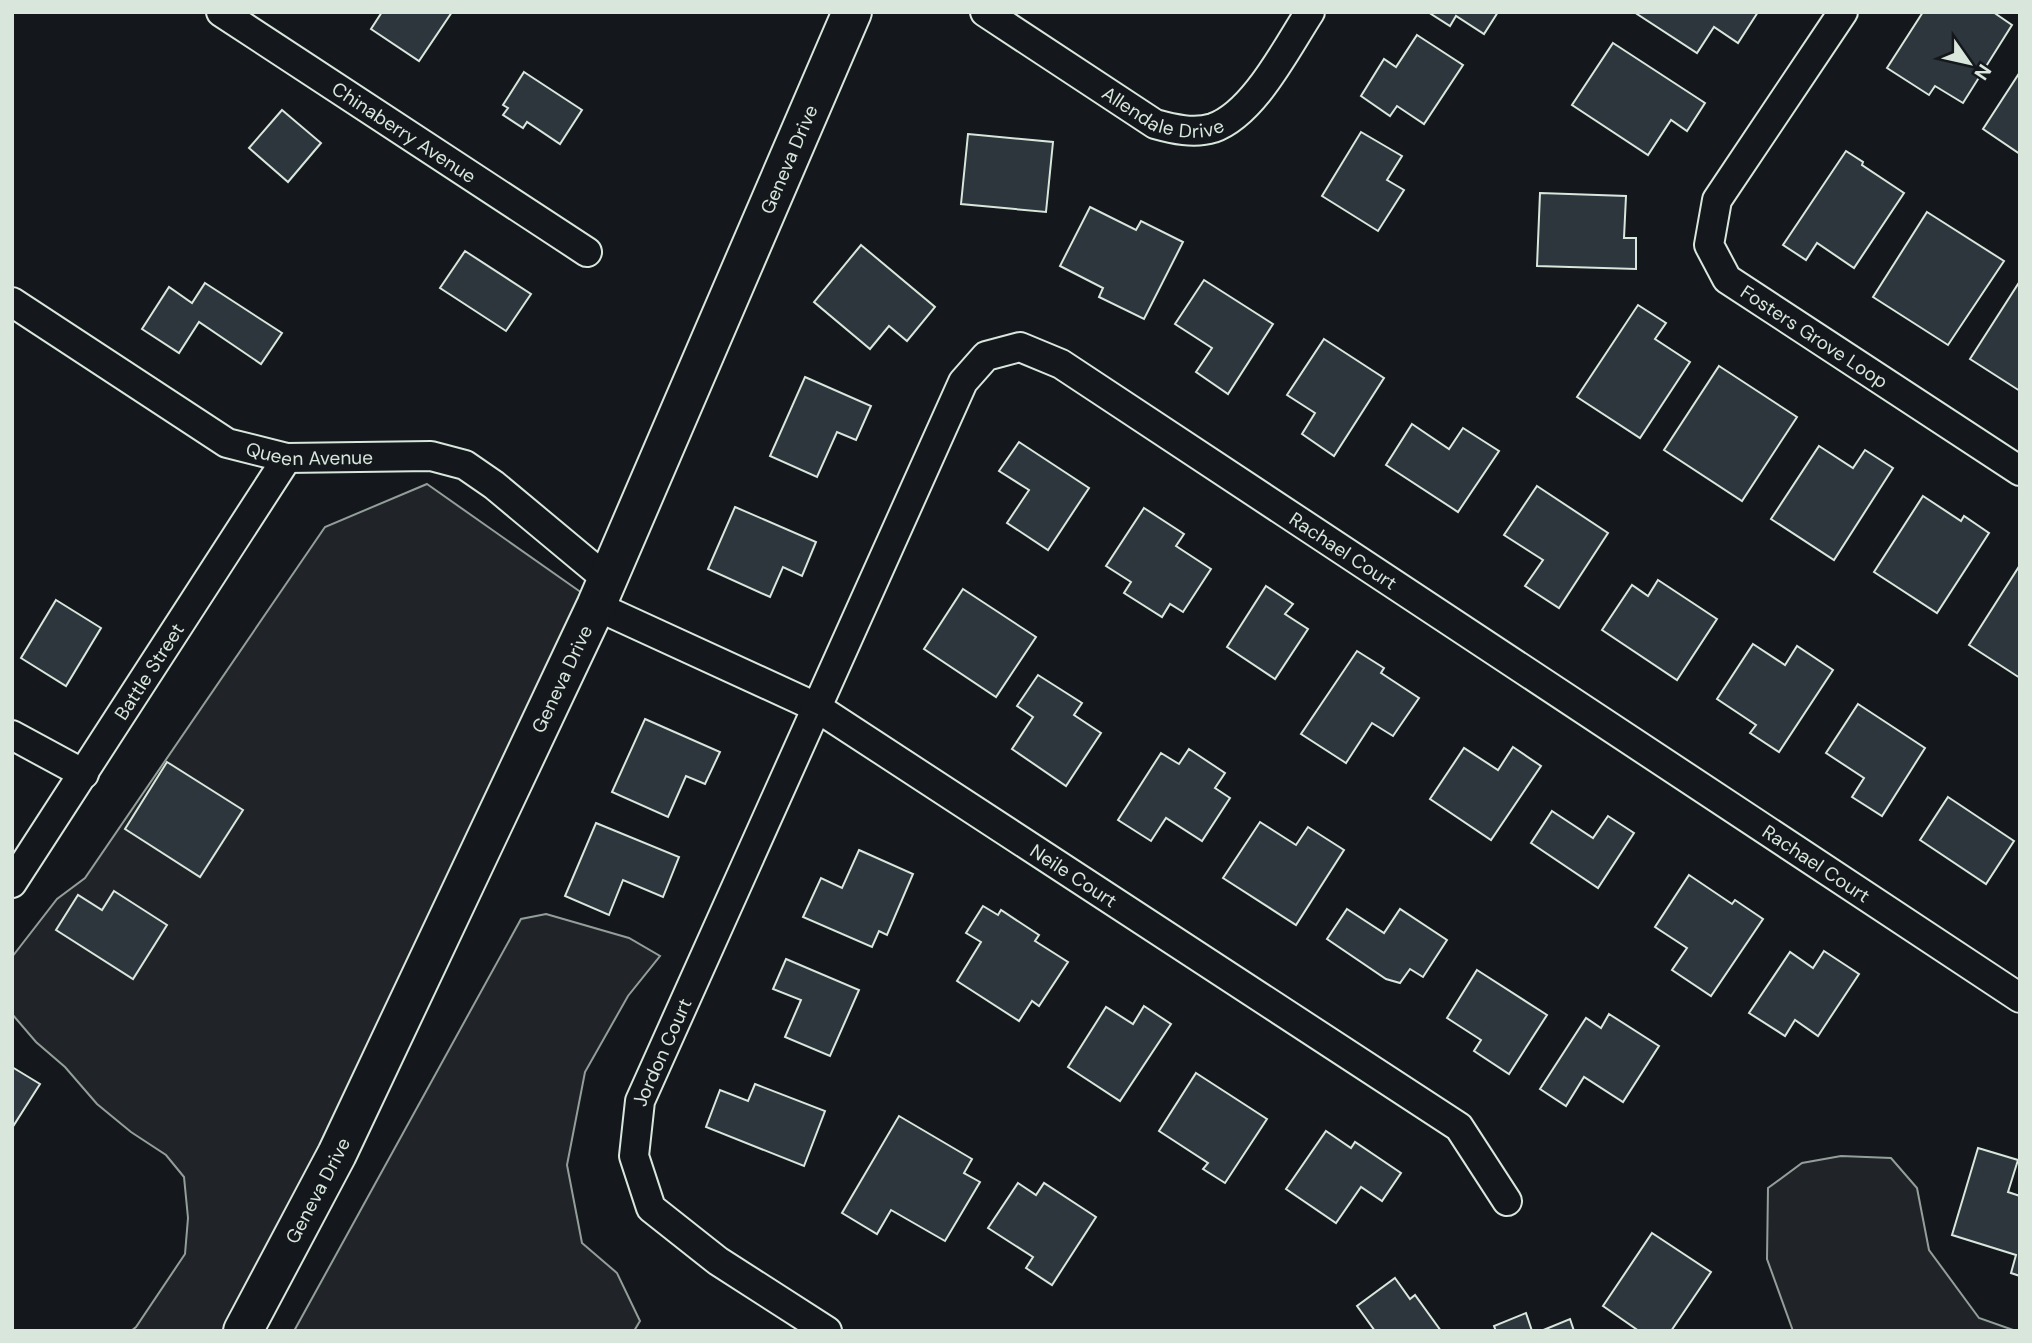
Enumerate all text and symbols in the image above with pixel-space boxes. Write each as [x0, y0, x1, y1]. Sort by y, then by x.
north arrow [1934, 28, 2004, 98]
text: N [1968, 59, 1997, 85]
street label: Chinaberry Avenue [327, 76, 481, 189]
street label: Allendale Drive [1097, 81, 1228, 144]
street label: Geneva Drive [754, 101, 824, 218]
street label: Fosters Grove Loop [1736, 279, 1893, 394]
street label: Queen Avenue [243, 436, 373, 472]
street label: Rachael Court [1285, 507, 1402, 596]
street label: Battle Street [109, 619, 190, 725]
street label: Geneva Drive [526, 621, 598, 737]
street label: Rachael Court [1758, 819, 1875, 908]
street label: Neile Court [1025, 838, 1122, 913]
street label: Jordon Court [627, 994, 698, 1108]
street label: Geneva Drive [280, 1134, 356, 1248]

